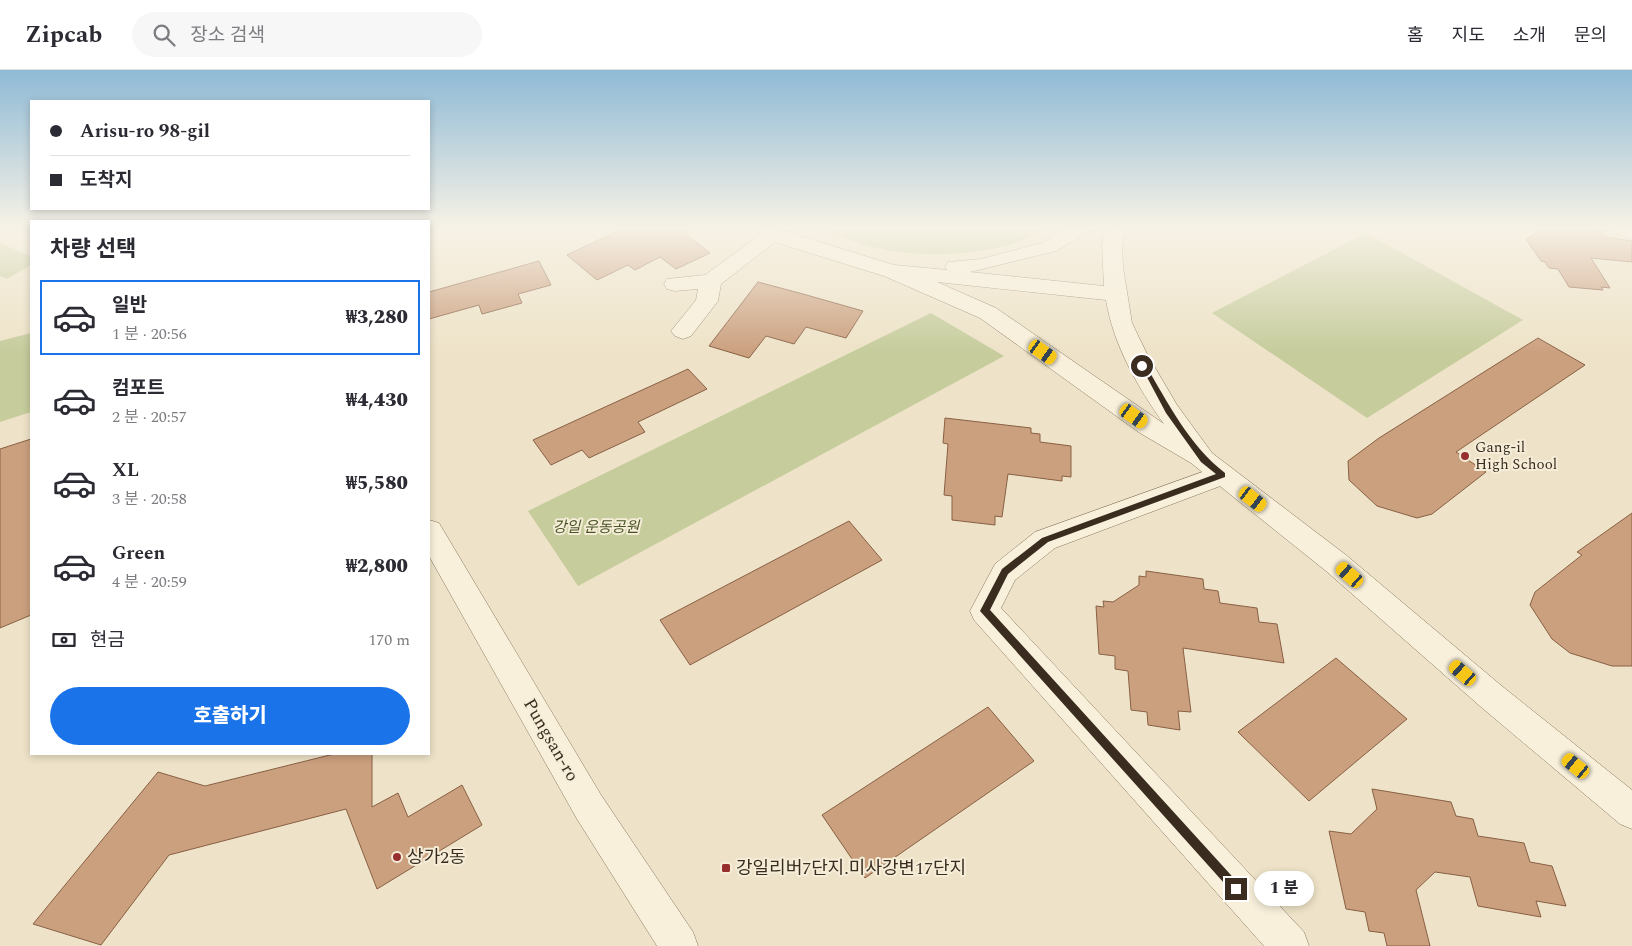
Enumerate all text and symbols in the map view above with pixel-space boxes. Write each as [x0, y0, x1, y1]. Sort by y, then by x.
search box [132, 12, 482, 57]
text: Zipcab [25, 17, 102, 53]
icon: search [150, 21, 178, 49]
text: 장소 검색 [190, 21, 265, 50]
text: 홈 [1407, 22, 1424, 49]
text: 지도 [1452, 22, 1485, 49]
text: 소개 [1513, 22, 1546, 49]
text: 문의 [1574, 22, 1607, 49]
text: Arisu-ro 98-gil [80, 117, 210, 146]
text: 도착지 [80, 166, 132, 195]
text: 차량 선택 [50, 233, 136, 266]
text: 일반 [112, 291, 147, 320]
icon: car [52, 295, 97, 340]
text: ₩3,280 [346, 303, 408, 332]
text: 1 분 · 20:56 [112, 322, 187, 346]
car [1026, 337, 1059, 367]
route start [1131, 355, 1153, 377]
text: 컴포트 [112, 374, 164, 403]
icon: car [52, 378, 97, 423]
text: ₩4,430 [346, 386, 408, 415]
car [1117, 401, 1150, 431]
text: 2 분 · 20:57 [112, 405, 187, 429]
place label: Gang-il High School [1475, 436, 1557, 476]
marker: Gang-il High School [1459, 450, 1471, 462]
text: XL [112, 456, 139, 485]
icon: car [52, 461, 97, 506]
text: ₩5,580 [346, 469, 408, 498]
car [1236, 484, 1269, 514]
text: 3 분 · 20:58 [112, 487, 187, 511]
park label: 강일 운동공원 [553, 516, 640, 539]
text: Green [112, 539, 165, 568]
icon: car [52, 544, 97, 589]
text: ₩2,800 [346, 552, 408, 581]
car [1333, 559, 1366, 591]
text: 4 분 · 20:59 [112, 570, 187, 594]
icon: cash [50, 626, 78, 654]
text: 현금 [90, 626, 125, 655]
text: 170 m [368, 628, 410, 652]
car [1446, 657, 1479, 689]
button: 호출하기 [50, 687, 410, 745]
street label: Pungsan-ro [516, 693, 586, 787]
car [1559, 751, 1592, 781]
place label: 상가2동 [407, 844, 466, 871]
marker: 상가2동 [391, 851, 403, 863]
place label: 강일리버7단지.미사강변17단지 [736, 855, 966, 882]
marker: 강일리버7단지.미사강변17단지 [720, 862, 732, 874]
callout: 1 분 [1254, 872, 1314, 906]
text: 1 분 [1270, 876, 1298, 900]
route end [1225, 878, 1247, 900]

